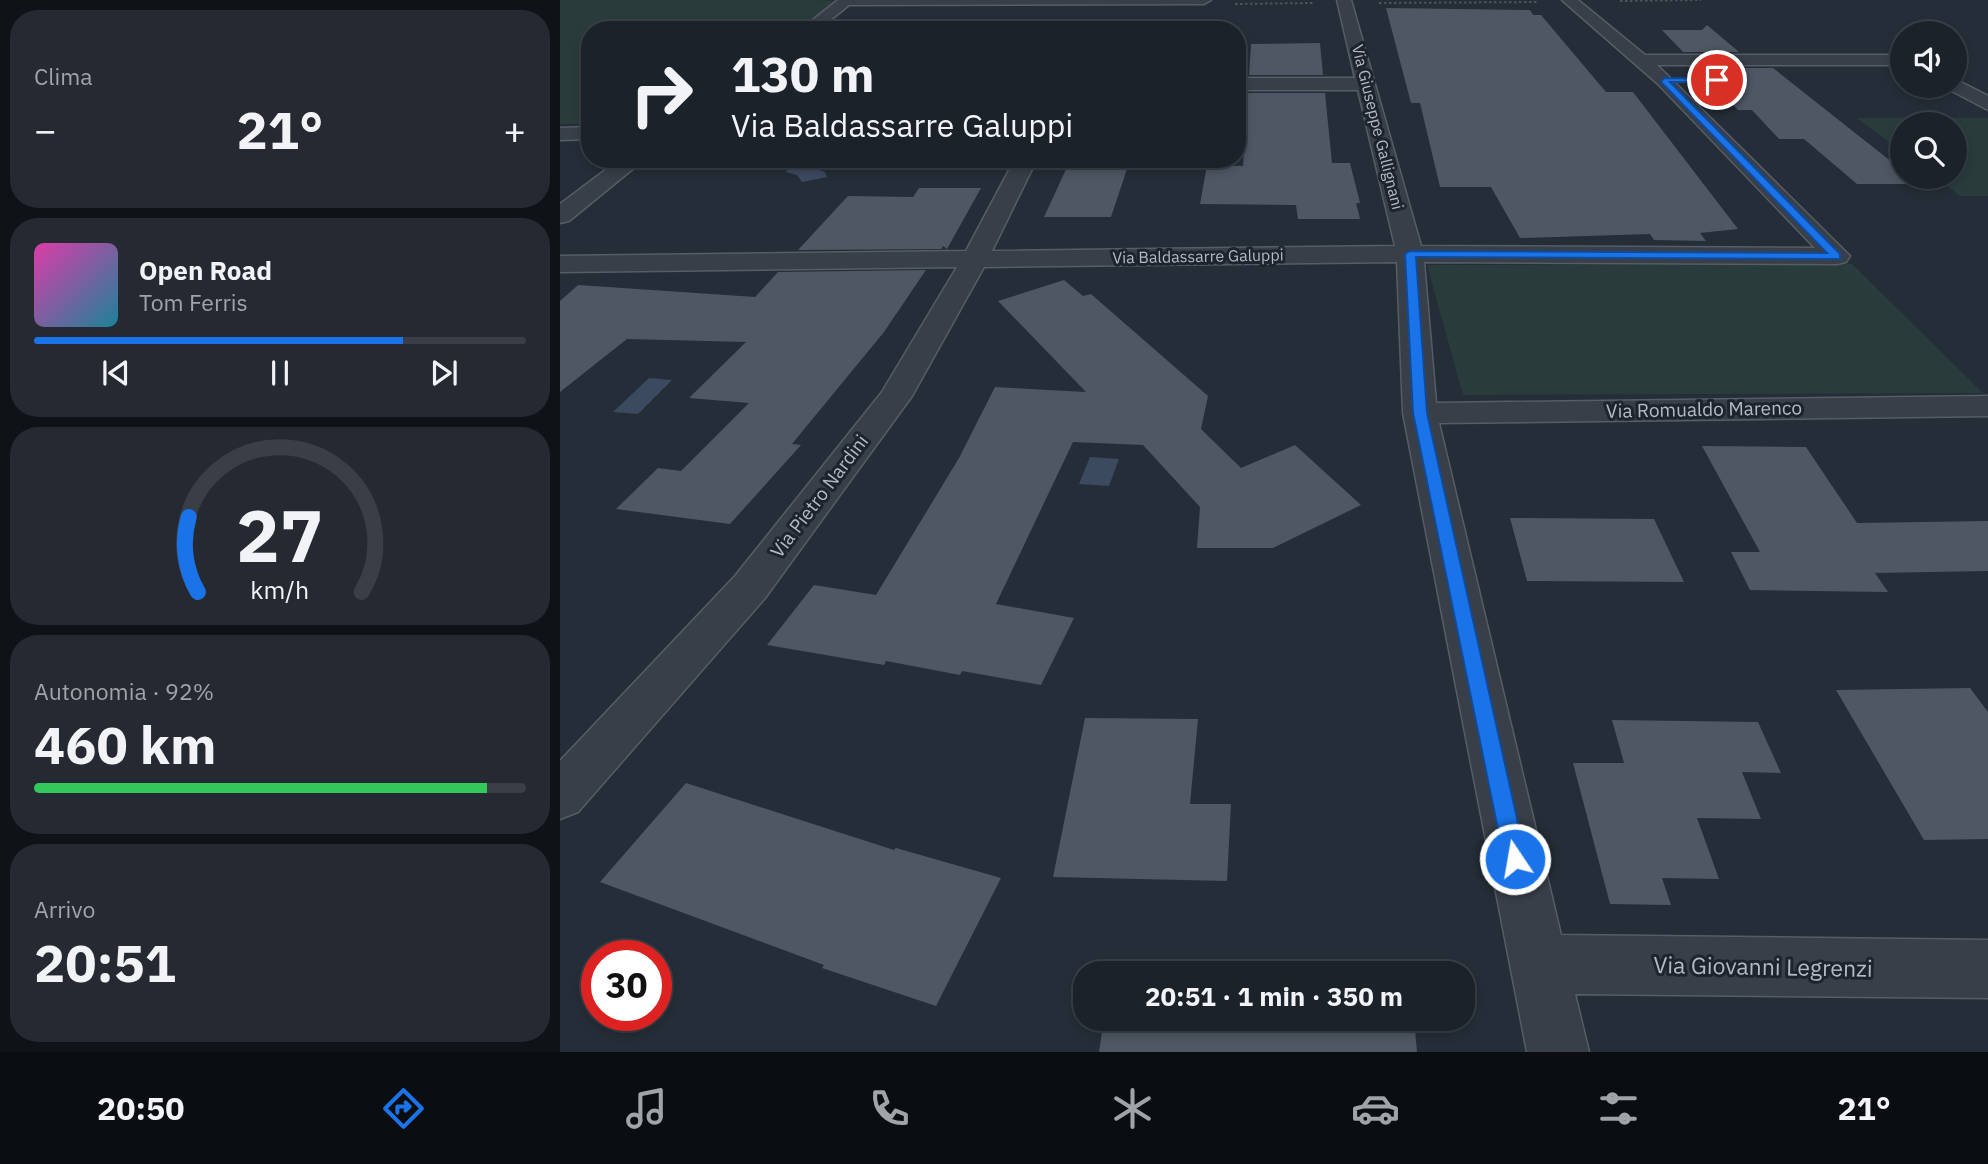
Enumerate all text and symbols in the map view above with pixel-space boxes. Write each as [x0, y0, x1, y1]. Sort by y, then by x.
map controls [1890, 21, 1967, 189]
button: sound [1890, 21, 1967, 98]
text: 130 m [731, 42, 875, 105]
street label: Via Giuseppe Gallignani [1348, 42, 1408, 212]
icon: right [616, 49, 707, 140]
pin [1687, 50, 1747, 110]
text: Clima [34, 61, 93, 91]
icon: arrive [1698, 61, 1736, 99]
text: 21° [237, 96, 323, 163]
text: Via Baldassarre Galuppi [731, 104, 1073, 146]
text: − [34, 105, 57, 154]
text: + [503, 105, 526, 154]
button: search [1890, 112, 1967, 189]
street label: Via Baldassarre Galuppi [1112, 245, 1284, 267]
text: Open Road [139, 253, 272, 287]
text: Tom Ferris [139, 287, 248, 317]
icon: previous [97, 354, 135, 392]
icon: pause [261, 354, 299, 392]
icon: next [425, 354, 463, 392]
street label: Via Romualdo Marenco [1606, 395, 1802, 423]
street label: Via Pietro Nardini [765, 430, 873, 562]
text: 27 [236, 487, 324, 582]
text: km/h [251, 573, 309, 606]
text: Autonomia · 92% [34, 676, 214, 706]
text: 460 km [34, 711, 216, 778]
position arrow [1478, 822, 1552, 896]
text: Arrivo [34, 894, 95, 924]
text: 20:51 [34, 929, 176, 996]
speed limit sign: 30 [581, 940, 672, 1031]
street label: Via Giovanni Legrenzi [1653, 949, 1873, 983]
text: 20:51 · 1 min · 350 m [1145, 979, 1403, 1013]
icon: directions [379, 1084, 428, 1133]
icon: music [622, 1084, 671, 1133]
icon: phone [865, 1084, 914, 1133]
icon: climate [1108, 1084, 1157, 1133]
icon: car [1351, 1084, 1400, 1133]
icon: filters [1594, 1084, 1643, 1133]
text: 20:50 [97, 1087, 184, 1129]
text: 21° [1837, 1087, 1891, 1129]

